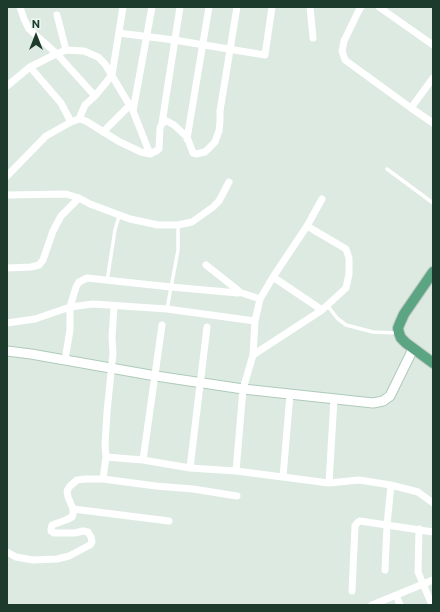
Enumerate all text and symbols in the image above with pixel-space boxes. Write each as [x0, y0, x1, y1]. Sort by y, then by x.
north arrow [16, 16, 56, 56]
text: N [32, 17, 40, 30]

